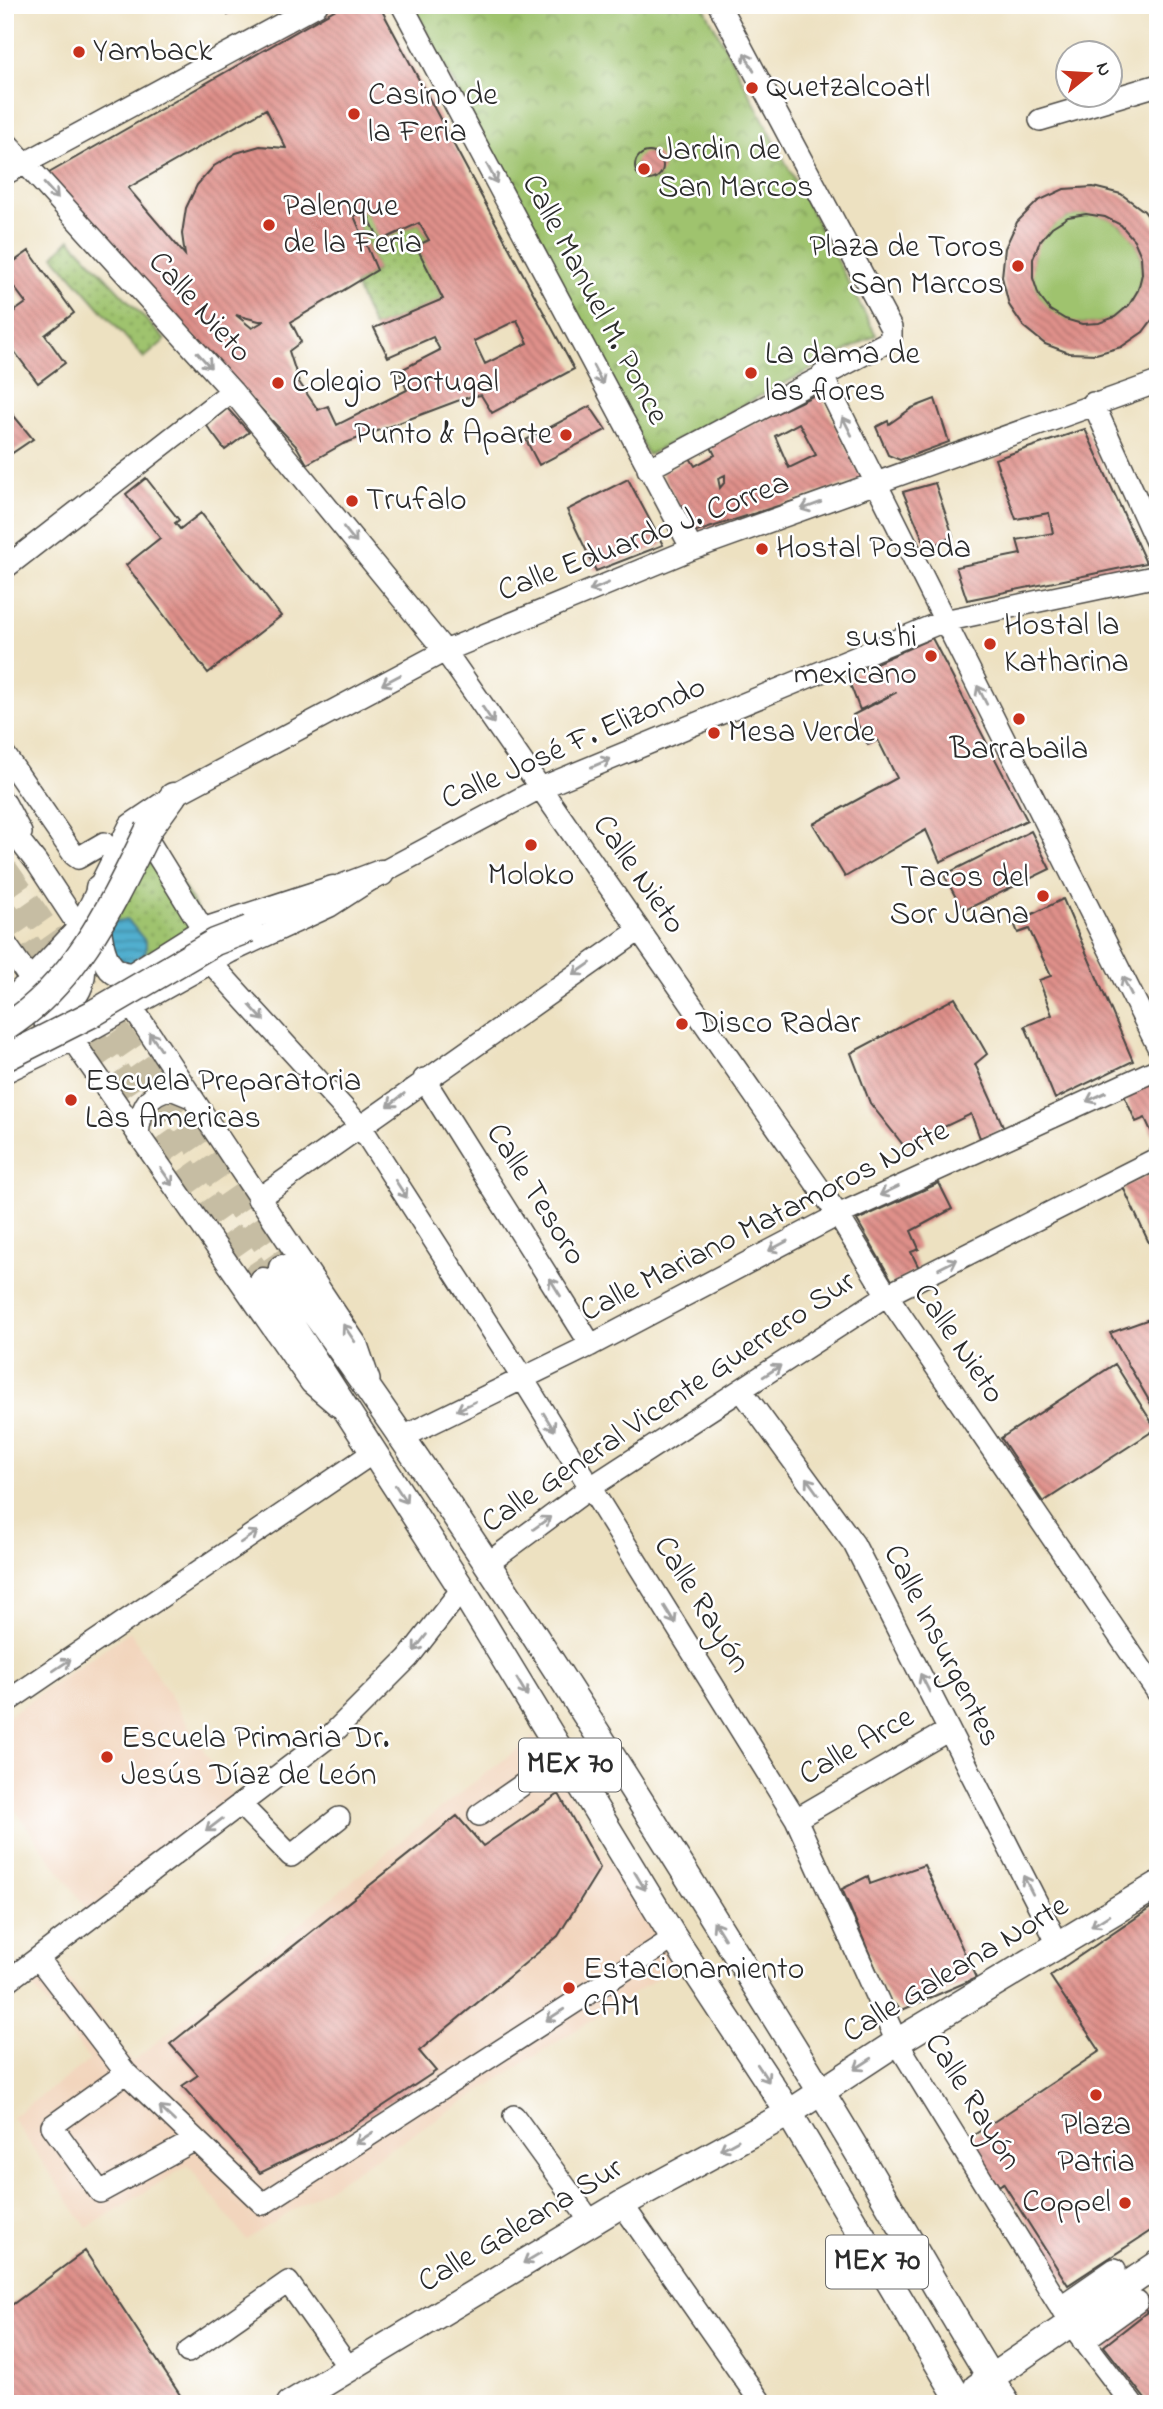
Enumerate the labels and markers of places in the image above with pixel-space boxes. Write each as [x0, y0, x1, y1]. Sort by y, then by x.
place label: Yamback [93, 29, 213, 76]
marker: Yamback [71, 44, 87, 60]
place label: Quetzalcoatl [766, 65, 930, 112]
place label: Casino de la Feria [368, 73, 498, 157]
marker: Quetzalcoatl [744, 80, 760, 96]
marker: Casino de la Feria [346, 106, 362, 122]
place label: Jardin de San Marcos [658, 128, 813, 212]
marker: Jardin de San Marcos [636, 161, 652, 177]
place label: Palenque de la Feria [283, 184, 422, 268]
marker: Palenque de la Feria [261, 217, 277, 233]
place label: Plaza de Toros San Marcos [809, 225, 1004, 309]
marker: Plaza de Toros San Marcos [1010, 258, 1026, 274]
place label: La dama de las flores [765, 332, 920, 416]
place label: Colegio Portugal [292, 360, 499, 407]
marker: La dama de las flores [743, 365, 759, 381]
marker: Colegio Portugal [270, 375, 286, 391]
place label: Punto & Aparte [354, 412, 553, 459]
marker: Punto & Aparte [558, 427, 574, 443]
place label: Trufalo [366, 478, 467, 525]
marker: Trufalo [344, 493, 360, 509]
place label: Hostal Posada [776, 526, 971, 573]
marker: Hostal Posada [754, 541, 770, 557]
place label: Hostal la Katharina [1004, 603, 1129, 687]
place label: sushi mexicano [794, 615, 917, 699]
marker: Hostal la Katharina [982, 636, 998, 652]
marker: sushi mexicano [923, 648, 939, 664]
place label: Mesa Verde [728, 710, 876, 757]
marker: Barrabaila [1011, 711, 1027, 727]
marker: Mesa Verde [706, 725, 722, 741]
place label: Barrabaila [949, 727, 1088, 774]
marker: Moloko [523, 837, 539, 853]
place label: Moloko [488, 853, 574, 900]
place label: Tacos del Sor Juana [890, 855, 1029, 939]
marker: Tacos del Sor Juana [1035, 888, 1051, 904]
place label: Disco Radar [695, 1001, 861, 1048]
marker: Disco Radar [674, 1016, 690, 1032]
place label: Escuela Preparatoria Las Americas [85, 1059, 361, 1143]
marker: Escuela Preparatoria Las Americas [63, 1092, 79, 1108]
place label: Escuela Primaria Dr. Jesús Díaz de León [121, 1716, 389, 1800]
marker: Escuela Primaria Dr. Jesús Díaz de León [99, 1749, 115, 1765]
place label: Estacionamiento CAM [583, 1947, 804, 2031]
marker: Estacionamiento CAM [561, 1980, 577, 1996]
marker: Plaza Patria [1088, 2087, 1104, 2103]
place label: Plaza Patria [1057, 2103, 1135, 2187]
place label: Coppel [1022, 2180, 1111, 2227]
marker: Coppel [1117, 2195, 1133, 2211]

